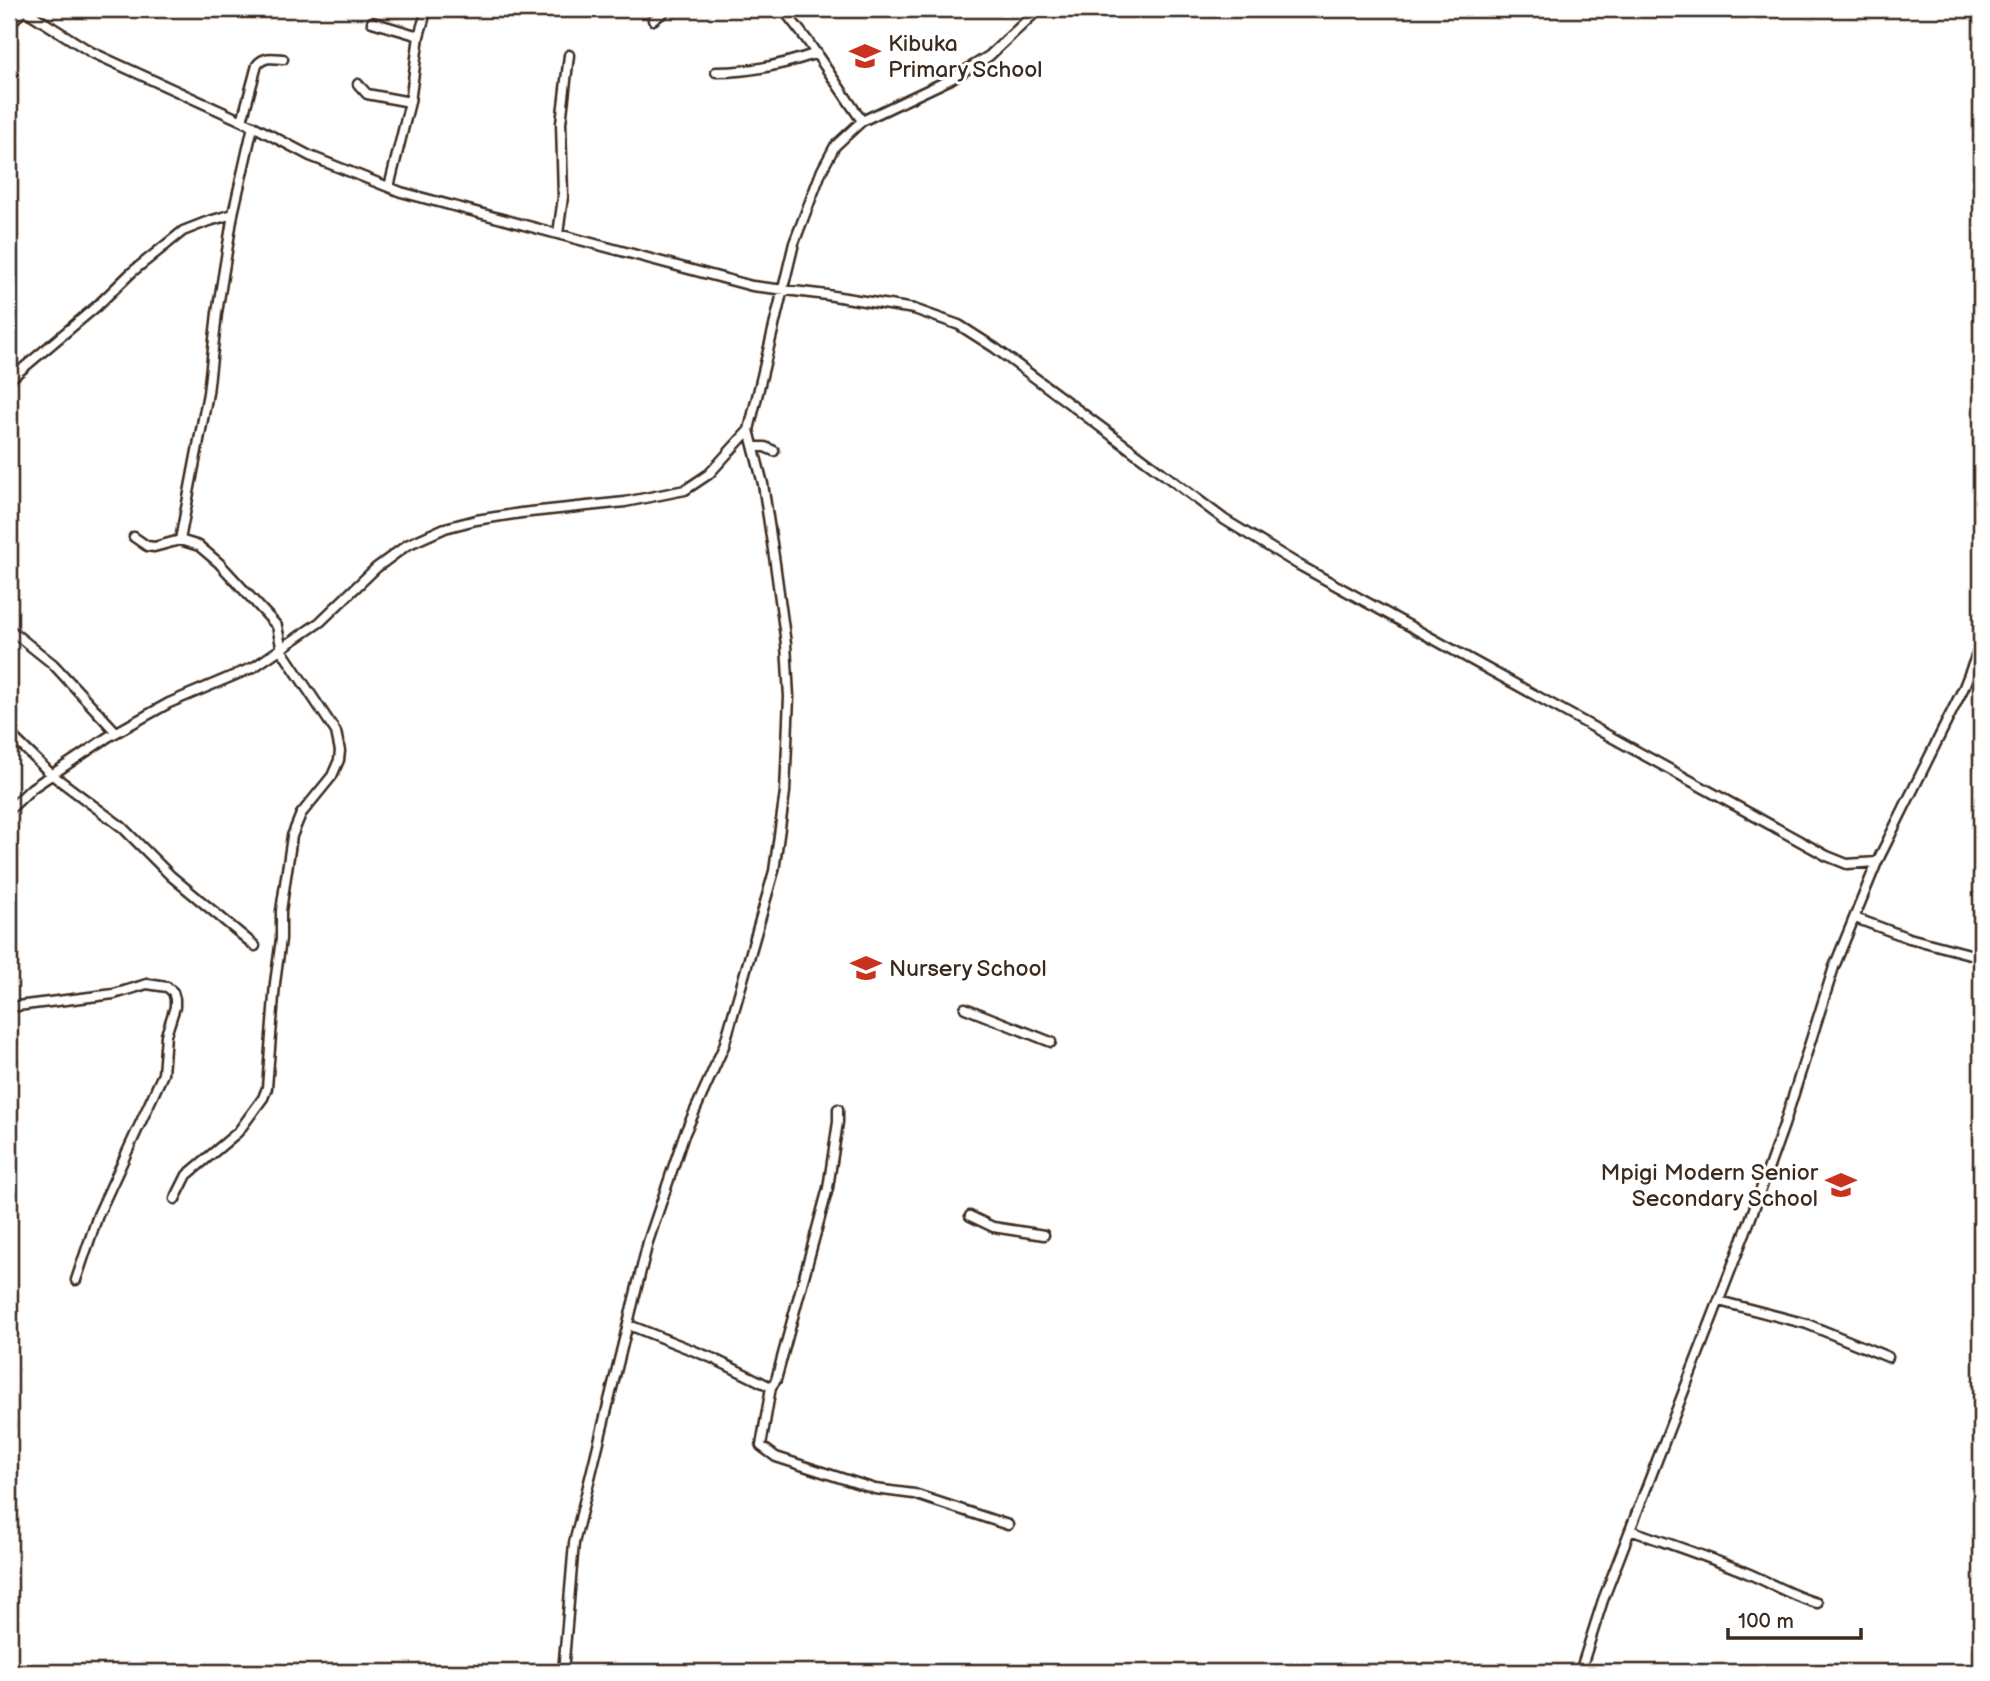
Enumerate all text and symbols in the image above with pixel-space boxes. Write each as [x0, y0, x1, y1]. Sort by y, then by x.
place label: Kibuka Primary School [888, 30, 1042, 84]
school or university icon: Kibuka Primary School [848, 39, 882, 73]
school or university icon: Nursery School [849, 951, 883, 985]
place label: Nursery School [889, 955, 1047, 983]
place label: Mpigi Modern Senior Secondary School [1601, 1159, 1819, 1213]
school or university icon: Mpigi Modern Senior Secondary School [1824, 1168, 1858, 1202]
scale bar [1728, 1597, 1860, 1641]
text: 100 m [1738, 1609, 1794, 1634]

